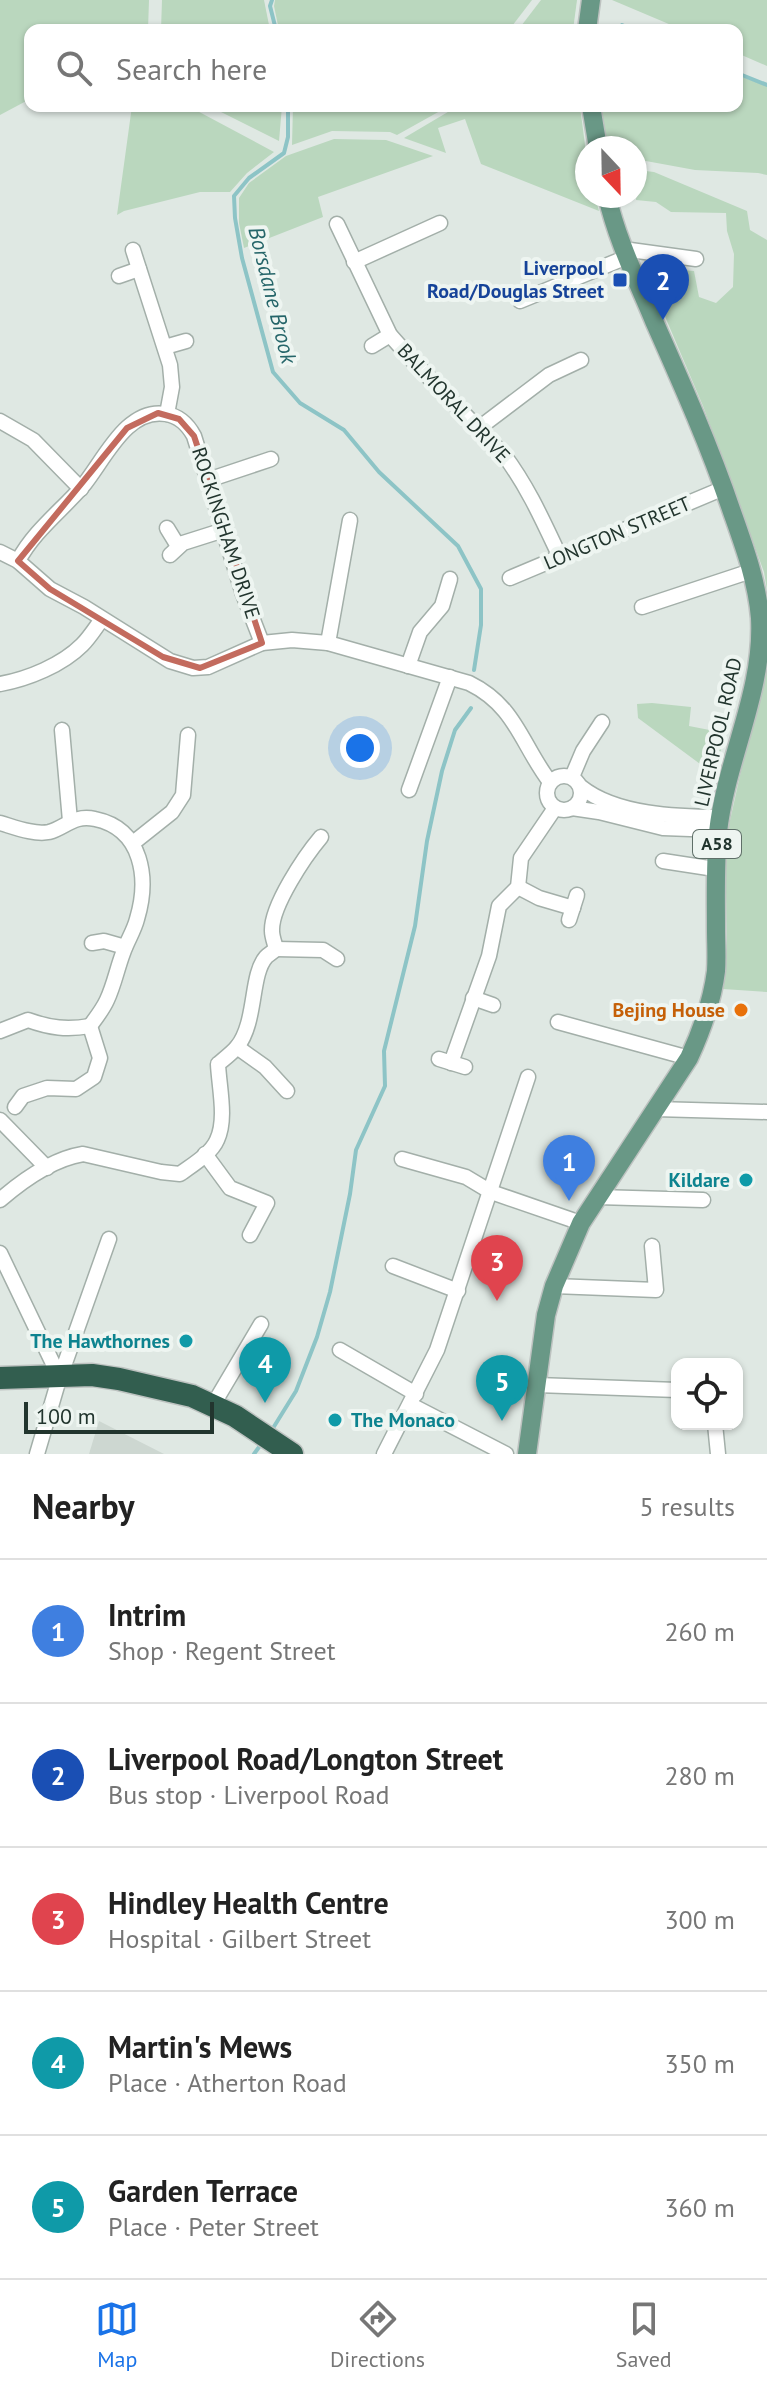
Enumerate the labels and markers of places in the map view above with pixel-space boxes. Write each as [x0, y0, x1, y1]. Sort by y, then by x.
pin: 2 [637, 254, 689, 320]
place label: Liverpool Road/Douglas Street [427, 255, 604, 304]
marker: Liverpool Road/Douglas Street [611, 271, 629, 289]
place label: Bejing House [612, 997, 725, 1023]
marker: Bejing House [732, 1001, 750, 1019]
pin: 1 [543, 1135, 595, 1201]
place label: Kildare [668, 1167, 730, 1193]
marker: Kildare [737, 1171, 755, 1189]
pin: 3 [471, 1235, 523, 1301]
place label: The Hawthornes [30, 1328, 170, 1354]
marker: The Hawthornes [177, 1332, 195, 1350]
pin: 4 [239, 1337, 291, 1403]
pin: 5 [476, 1355, 528, 1421]
place label: The Monaco [351, 1407, 455, 1433]
marker: The Monaco [326, 1411, 344, 1429]

